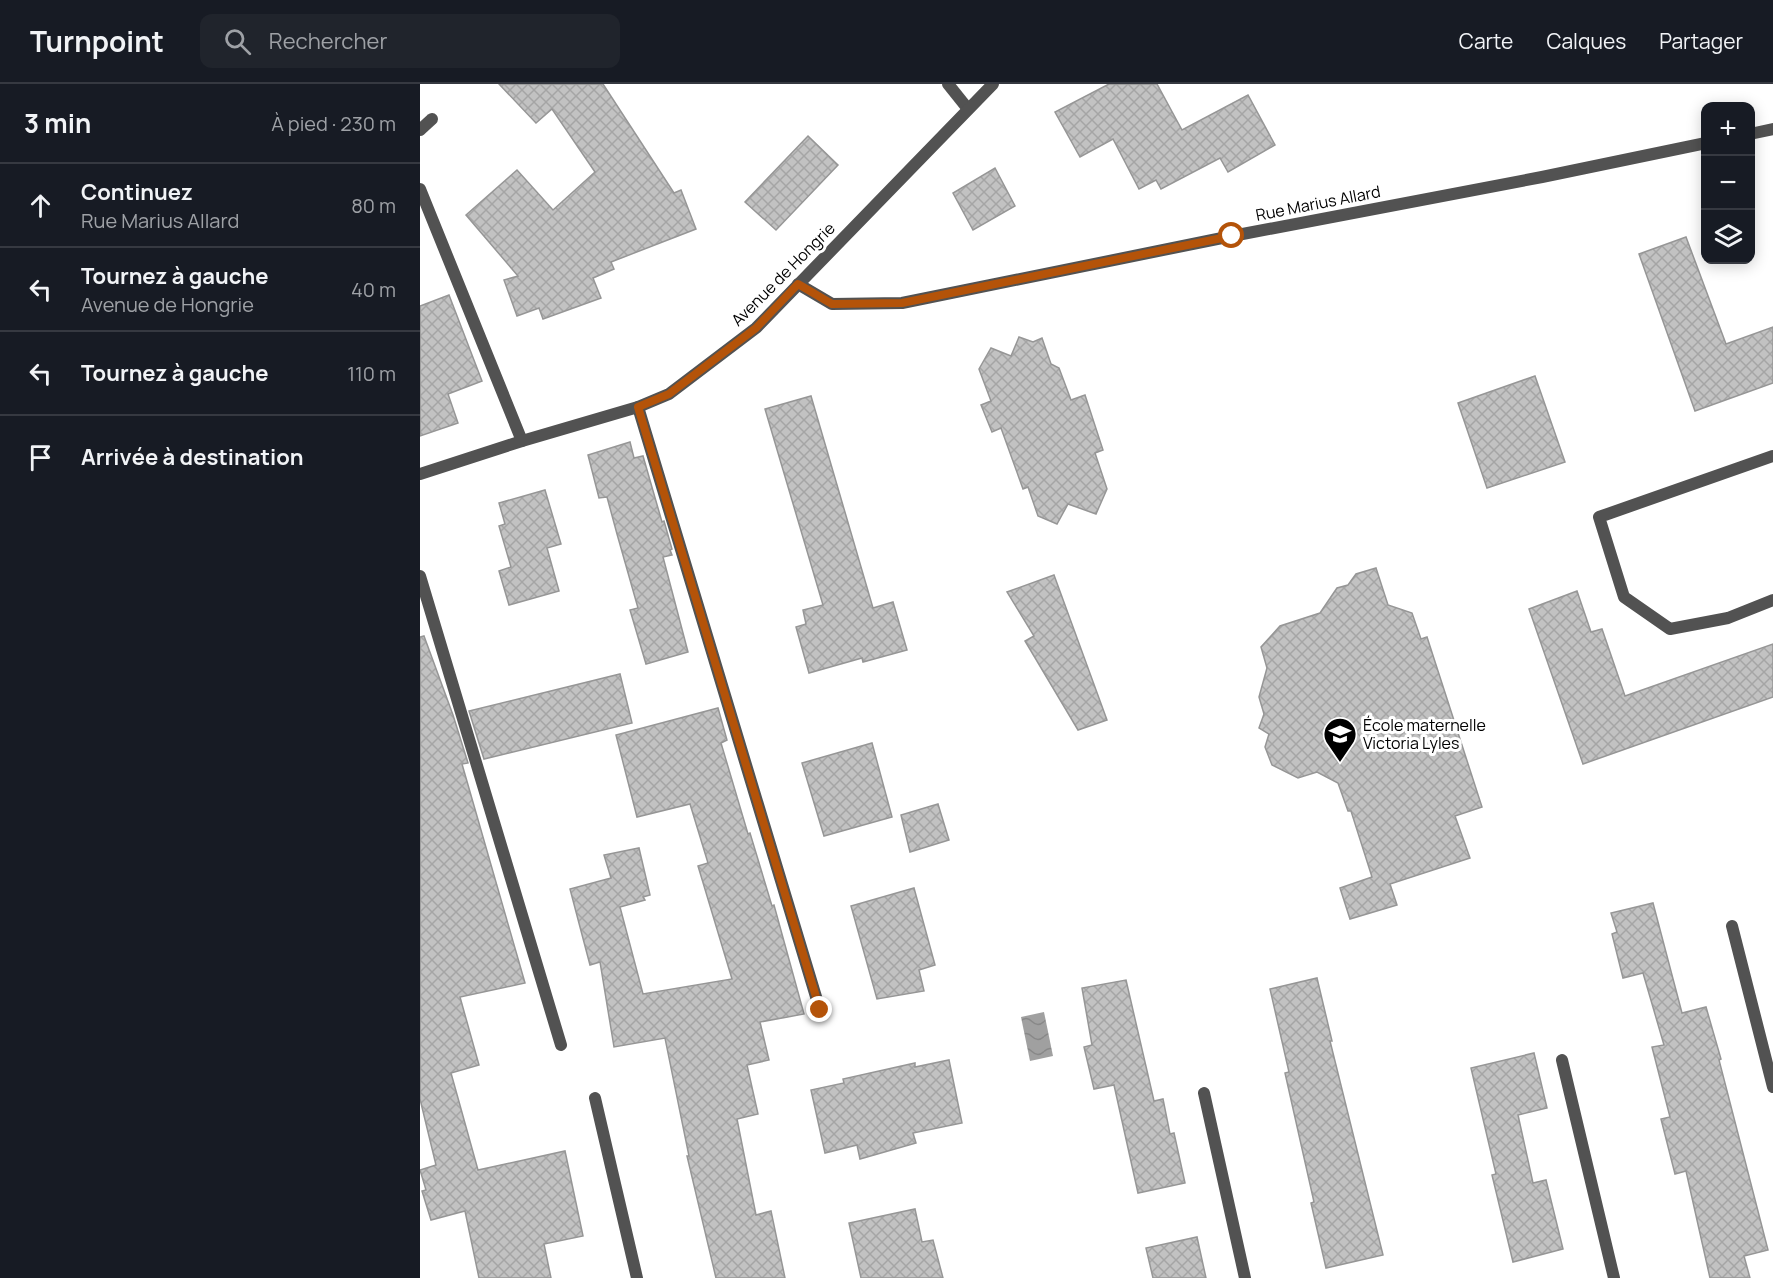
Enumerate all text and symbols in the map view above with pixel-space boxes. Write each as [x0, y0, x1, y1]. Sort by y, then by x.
search box [200, 14, 620, 68]
text: Turnpoint [30, 22, 164, 60]
icon: search [221, 25, 254, 58]
text: Rechercher [269, 26, 387, 56]
text: Carte [1459, 27, 1513, 55]
text: Calques [1546, 27, 1626, 55]
text: Partager [1659, 27, 1743, 55]
map controls [1701, 102, 1755, 264]
button: + [1701, 102, 1755, 156]
text: 3 min [24, 105, 91, 141]
text: À pied · 230 m [271, 110, 396, 137]
button: − [1701, 156, 1755, 210]
text: Continuez [81, 177, 193, 207]
street label: Rue Marius Allard [1254, 180, 1382, 226]
icon: ahead [24, 189, 57, 222]
text: 80 m [351, 192, 396, 219]
text: Rue Marius Allard [81, 207, 239, 234]
button: layers [1701, 210, 1755, 264]
street label: Avenue de Hongrie [726, 217, 840, 331]
route start [1218, 222, 1244, 248]
text: Tournez à gauche [81, 261, 268, 291]
icon: left [24, 273, 57, 306]
text: 40 m [351, 276, 396, 303]
text: Avenue de Hongrie [81, 291, 254, 318]
icon: left [24, 357, 57, 390]
text: Tournez à gauche [81, 358, 268, 388]
text: 110 m [347, 360, 396, 387]
icon: arrive [24, 441, 57, 474]
text: Arrivée à destination [81, 442, 304, 472]
place label: École maternelle Victoria Lyles [1363, 714, 1486, 754]
school or university icon: École maternelle Victoria Lyles [1322, 716, 1358, 763]
route end [806, 996, 832, 1022]

